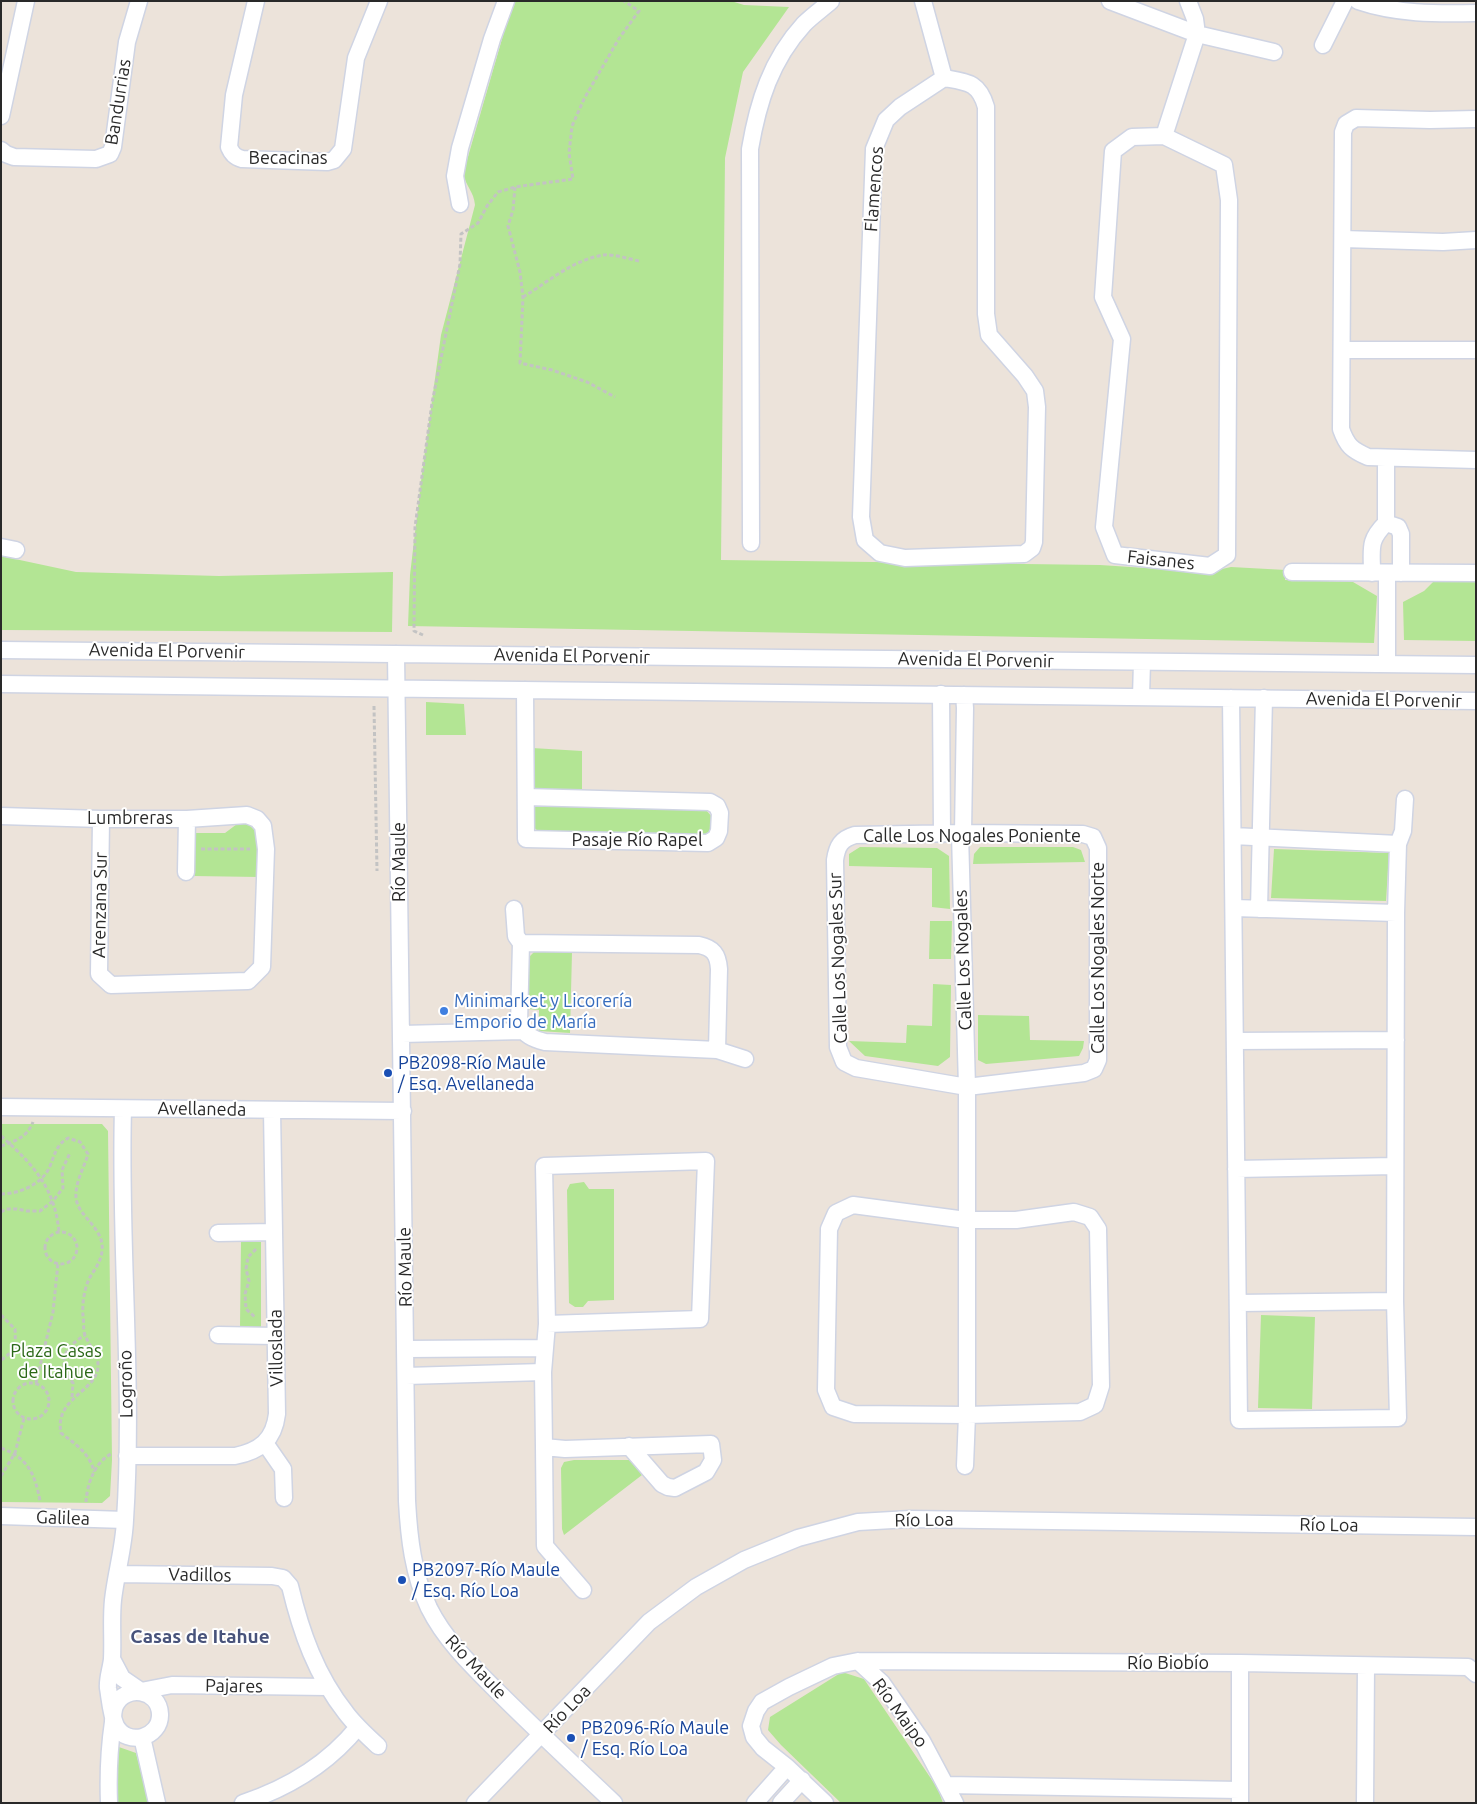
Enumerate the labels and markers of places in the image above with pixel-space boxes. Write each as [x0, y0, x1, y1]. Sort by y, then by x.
place label: Minimarket y Licorería Emporio de María [454, 990, 633, 1032]
marker: Minimarket y Licorería Emporio de María [438, 1005, 450, 1017]
place label: PB2098-Río Maule / Esq. Avellaneda [398, 1052, 546, 1094]
marker: PB2098-Río Maule / Esq. Avellaneda [382, 1067, 394, 1079]
place label: PB2097-Río Maule / Esq. Río Loa [412, 1559, 560, 1602]
marker: PB2097-Río Maule / Esq. Río Loa [396, 1574, 408, 1586]
place label: PB2096-Río Maule / Esq. Río Loa [581, 1717, 729, 1760]
marker: PB2096-Río Maule / Esq. Río Loa [565, 1732, 577, 1744]

